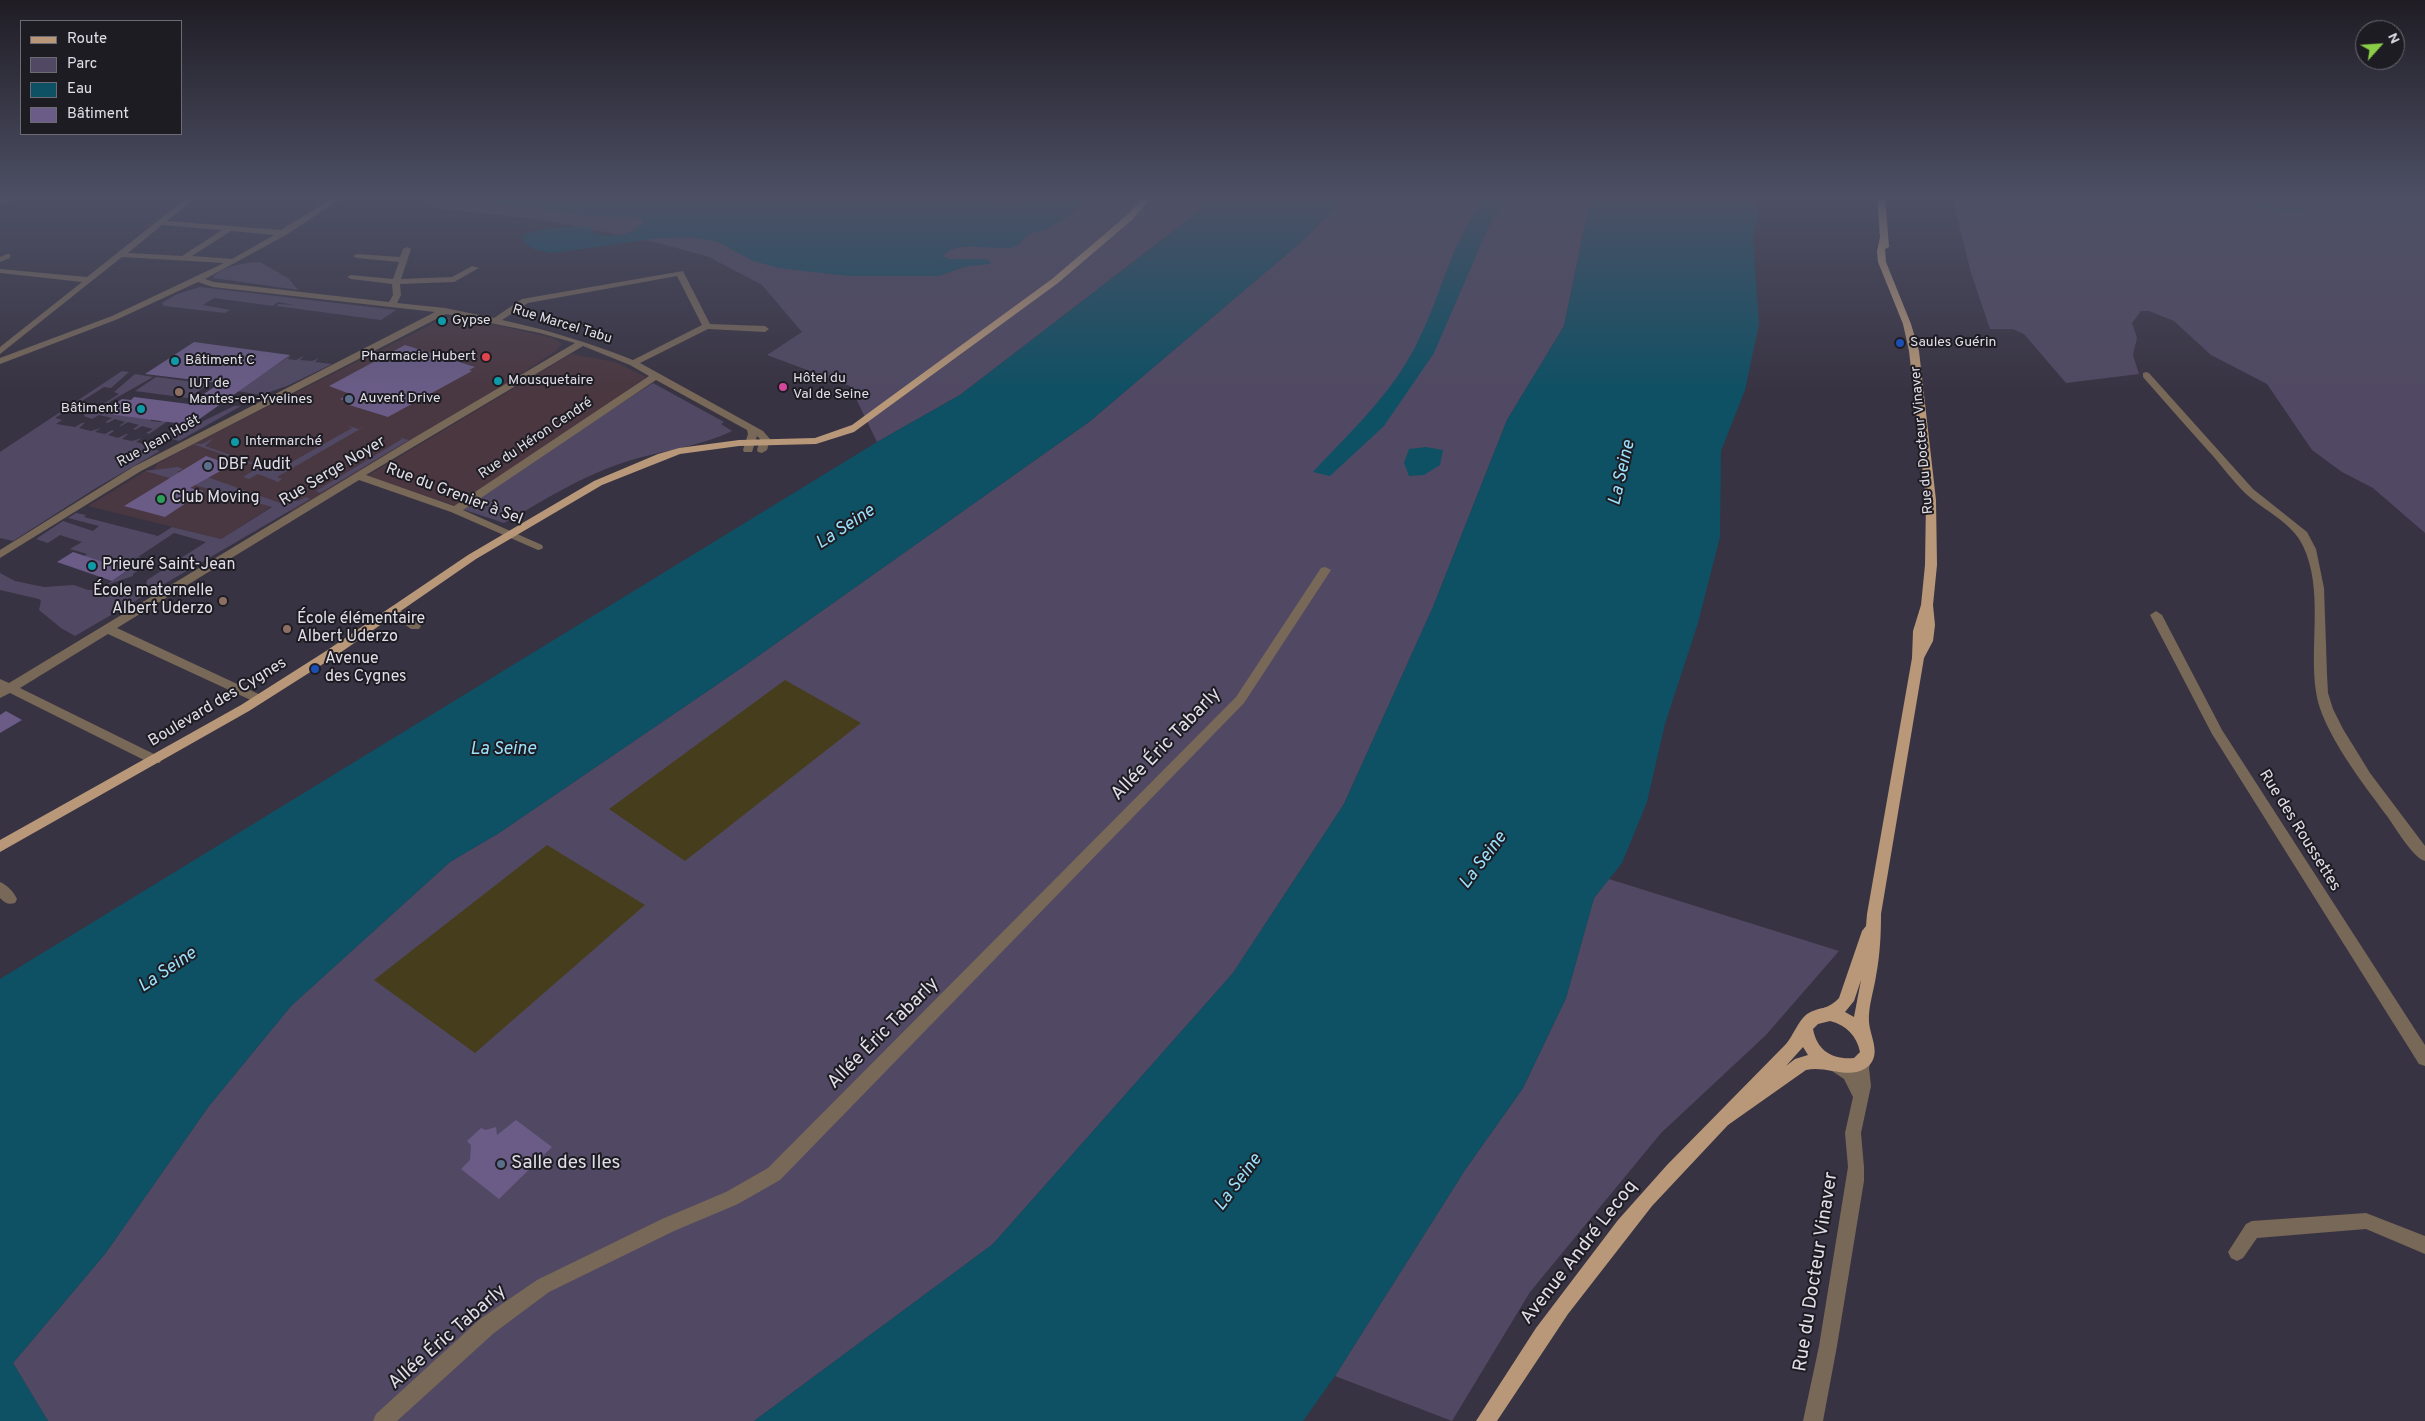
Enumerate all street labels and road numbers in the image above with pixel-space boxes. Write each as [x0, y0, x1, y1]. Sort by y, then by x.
street label: Rue Marcel Tabu [510, 302, 614, 348]
street label: Rue du Docteur Vinaver [1908, 365, 1938, 515]
street label: Rue du Héron Cendré [476, 395, 596, 483]
street label: Rue Jean Hoët [115, 412, 203, 472]
street label: Rue Serge Noyer [276, 433, 390, 511]
street label: Rue du Grenier à Sel [383, 460, 525, 530]
street label: Boulevard des Cygnes [145, 654, 291, 752]
street label: Allée Éric Tabarly [1107, 684, 1227, 806]
street label: Rue des Roussettes [2254, 767, 2344, 895]
street label: Allée Éric Tabarly [823, 973, 945, 1095]
street label: Rue du Docteur Vinaver [1790, 1171, 1844, 1373]
street label: Avenue André Lecoq [1517, 1176, 1643, 1330]
street label: Allée Éric Tabarly [384, 1281, 512, 1395]

